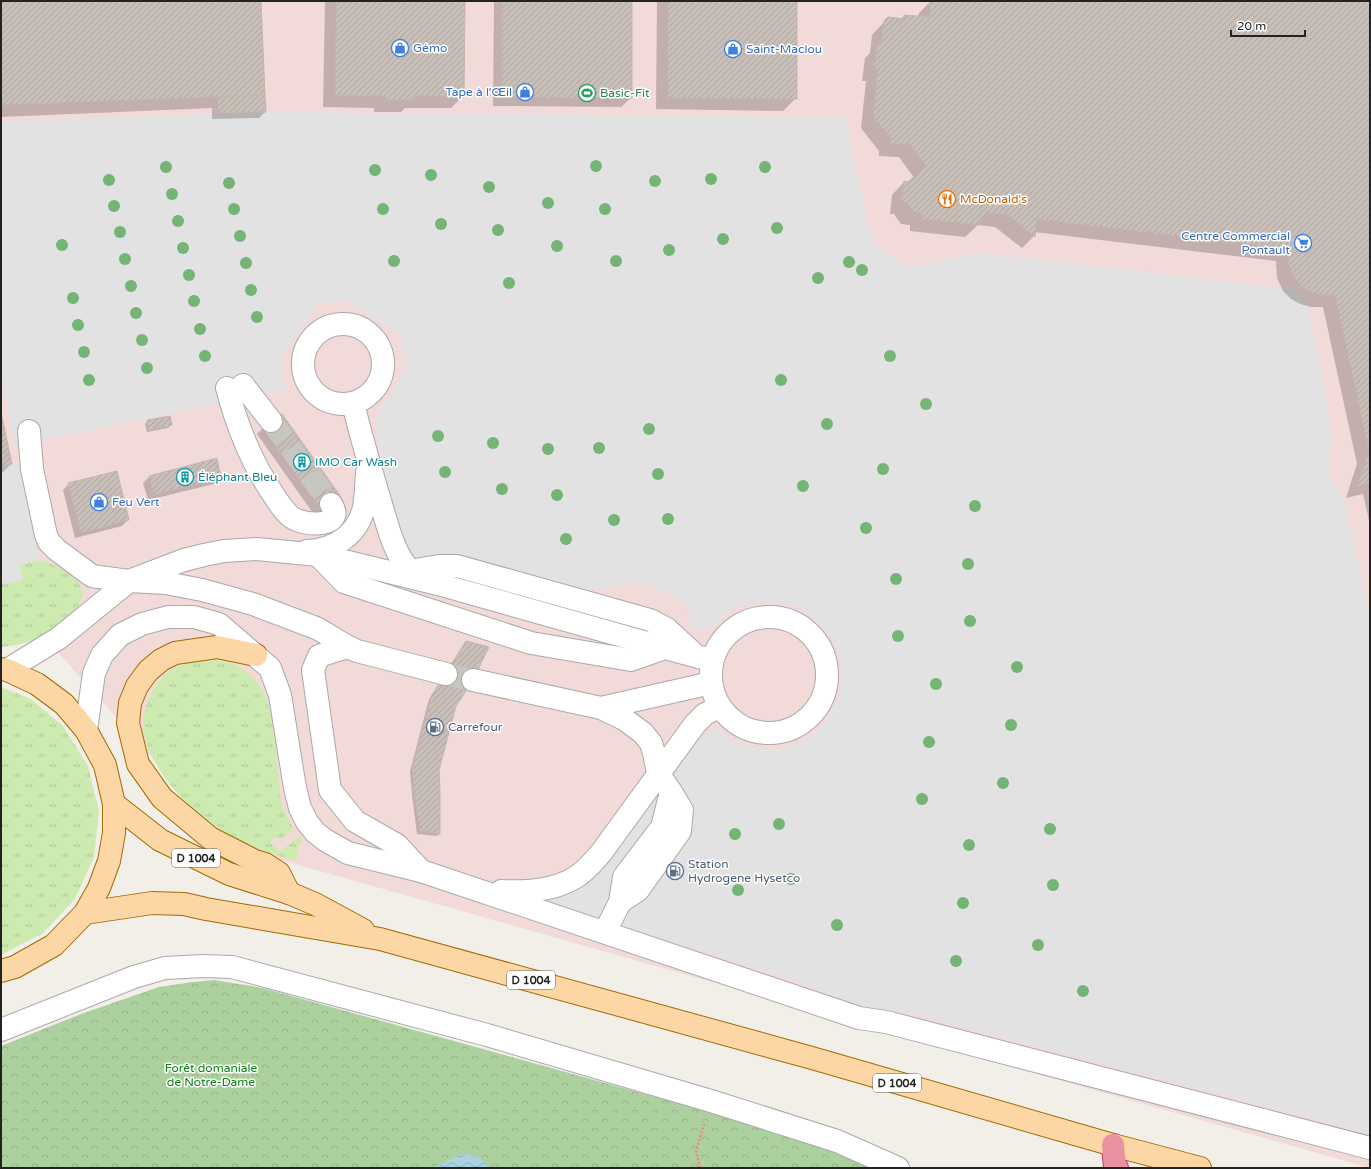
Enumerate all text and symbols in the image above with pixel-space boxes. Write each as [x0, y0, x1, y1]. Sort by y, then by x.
scale bar [1231, 12, 1305, 38]
text: 20 m [1237, 19, 1266, 33]
shop icon: Gémo [390, 38, 410, 58]
shop icon: Saint-Maclou [723, 39, 743, 59]
place label: Gémo [413, 41, 447, 55]
place label: Saint-Maclou [746, 42, 822, 56]
shop icon: Tape à l'Œil [515, 82, 535, 102]
sports icon: Basic-Fit [577, 83, 597, 103]
place label: Tape à l'Œil [445, 85, 512, 99]
place label: Basic-Fit [600, 86, 650, 100]
restaurant icon: McDonald's [937, 189, 957, 209]
place label: McDonald's [960, 192, 1027, 206]
place label: Centre Commercial Pontault [1181, 229, 1290, 257]
supermarket icon: Centre Commercial Pontault [1293, 233, 1313, 253]
building icon: IMO Car Wash [292, 452, 312, 472]
place label: IMO Car Wash [315, 455, 397, 469]
building icon: Éléphant Bleu [175, 467, 195, 487]
place label: Éléphant Bleu [198, 470, 277, 484]
shop icon: Feu Vert [89, 492, 109, 512]
place label: Feu Vert [112, 495, 160, 509]
fuel station icon: Carrefour [425, 717, 445, 737]
place label: Carrefour [448, 720, 503, 734]
road number: D 1004 [172, 849, 220, 867]
place label: Station Hydrogene Hysetco [688, 857, 800, 885]
fuel station icon: Station Hydrogene Hysetco [665, 861, 685, 881]
road number: D 1004 [507, 971, 555, 989]
park label: Forêt domaniale de Notre-Dame [165, 1061, 257, 1089]
road number: D 1004 [873, 1074, 921, 1092]

